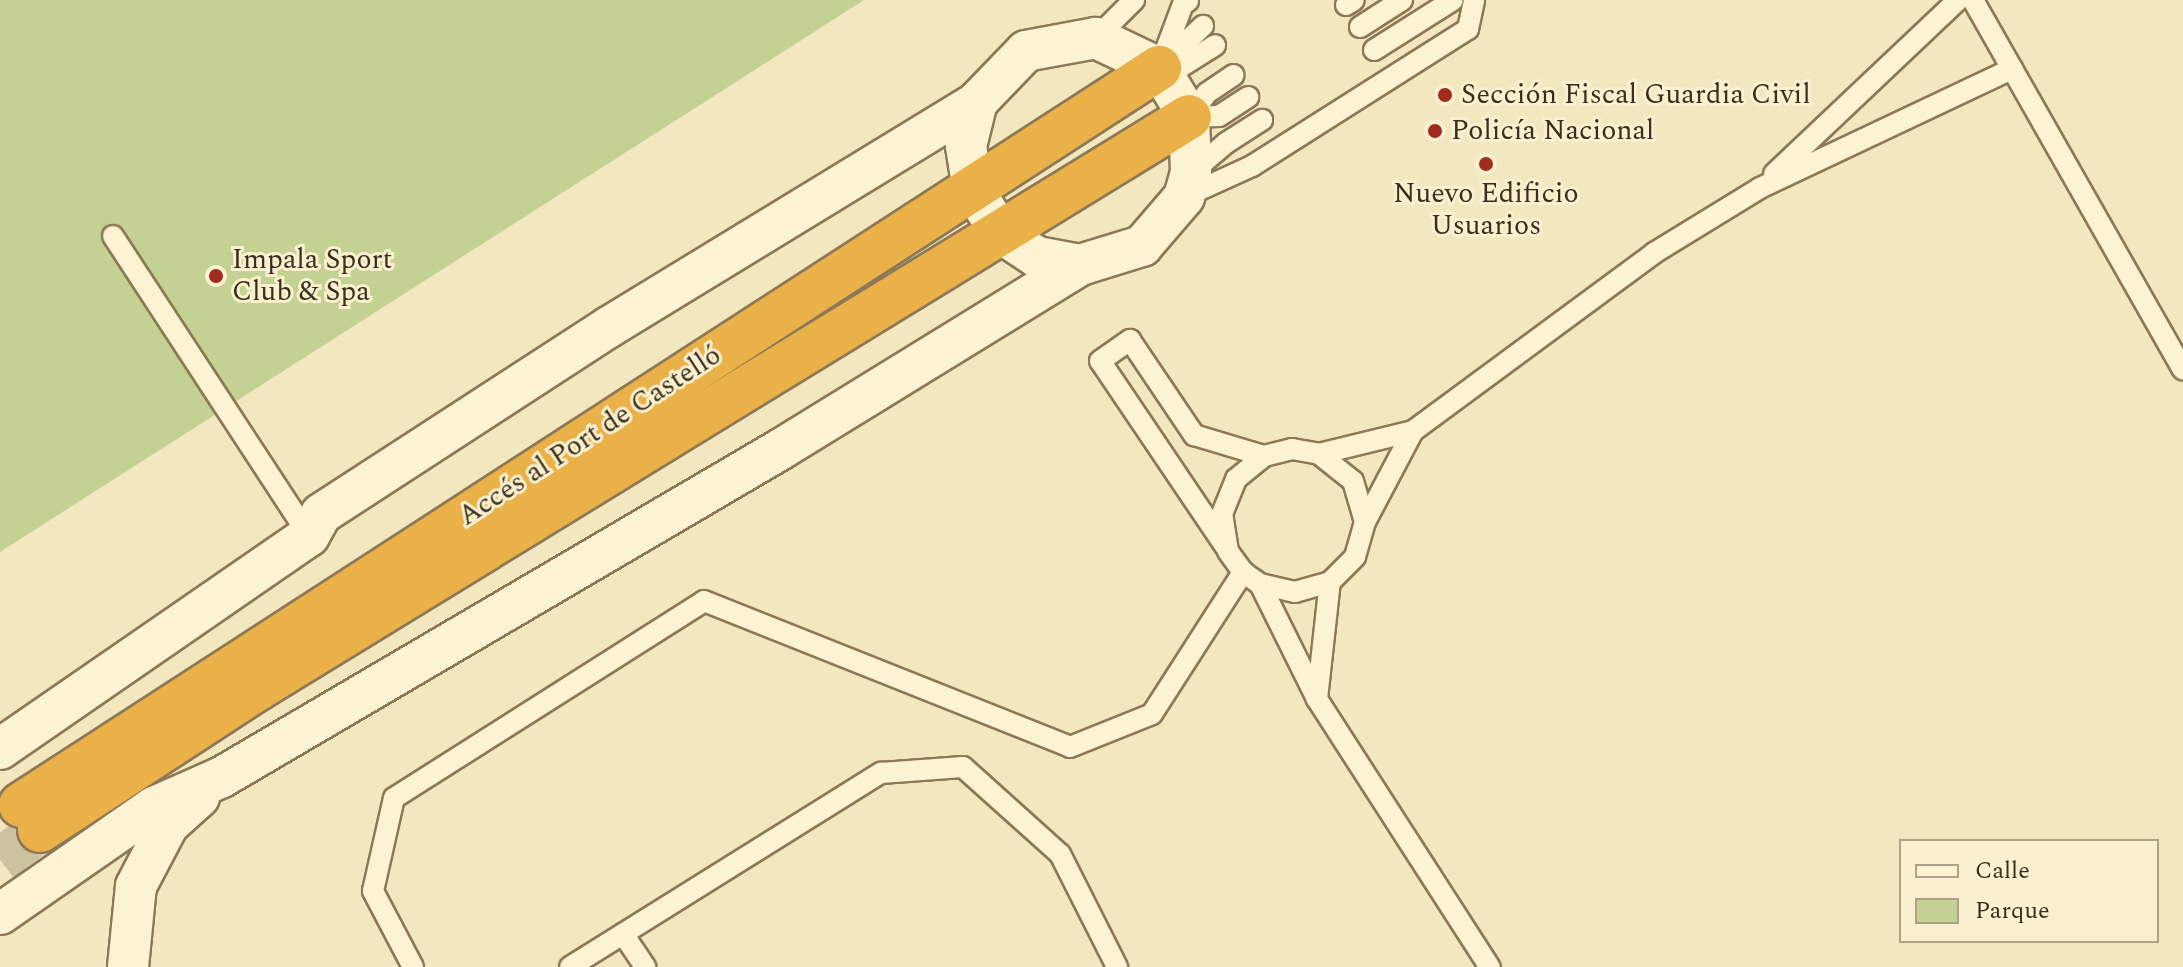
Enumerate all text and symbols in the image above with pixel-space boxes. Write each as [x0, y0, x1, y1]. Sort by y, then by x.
place label: Sección Fiscal Guardia Civil [1461, 78, 1811, 112]
marker: Sección Fiscal Guardia Civil [1436, 86, 1454, 104]
place label: Policía Nacional [1451, 114, 1654, 148]
marker: Policía Nacional [1426, 122, 1444, 140]
marker: Nuevo Edificio Usuarios [1477, 155, 1495, 173]
place label: Nuevo Edificio Usuarios [1393, 177, 1579, 243]
place label: Impala Sport Club & Spa [232, 243, 393, 309]
marker: Impala Sport Club & Spa [207, 267, 225, 285]
street label: Accés al Port de Castelló [452, 339, 728, 533]
legend [1899, 839, 2159, 943]
text: Calle [1975, 853, 2030, 889]
text: Parque [1975, 893, 2050, 929]

